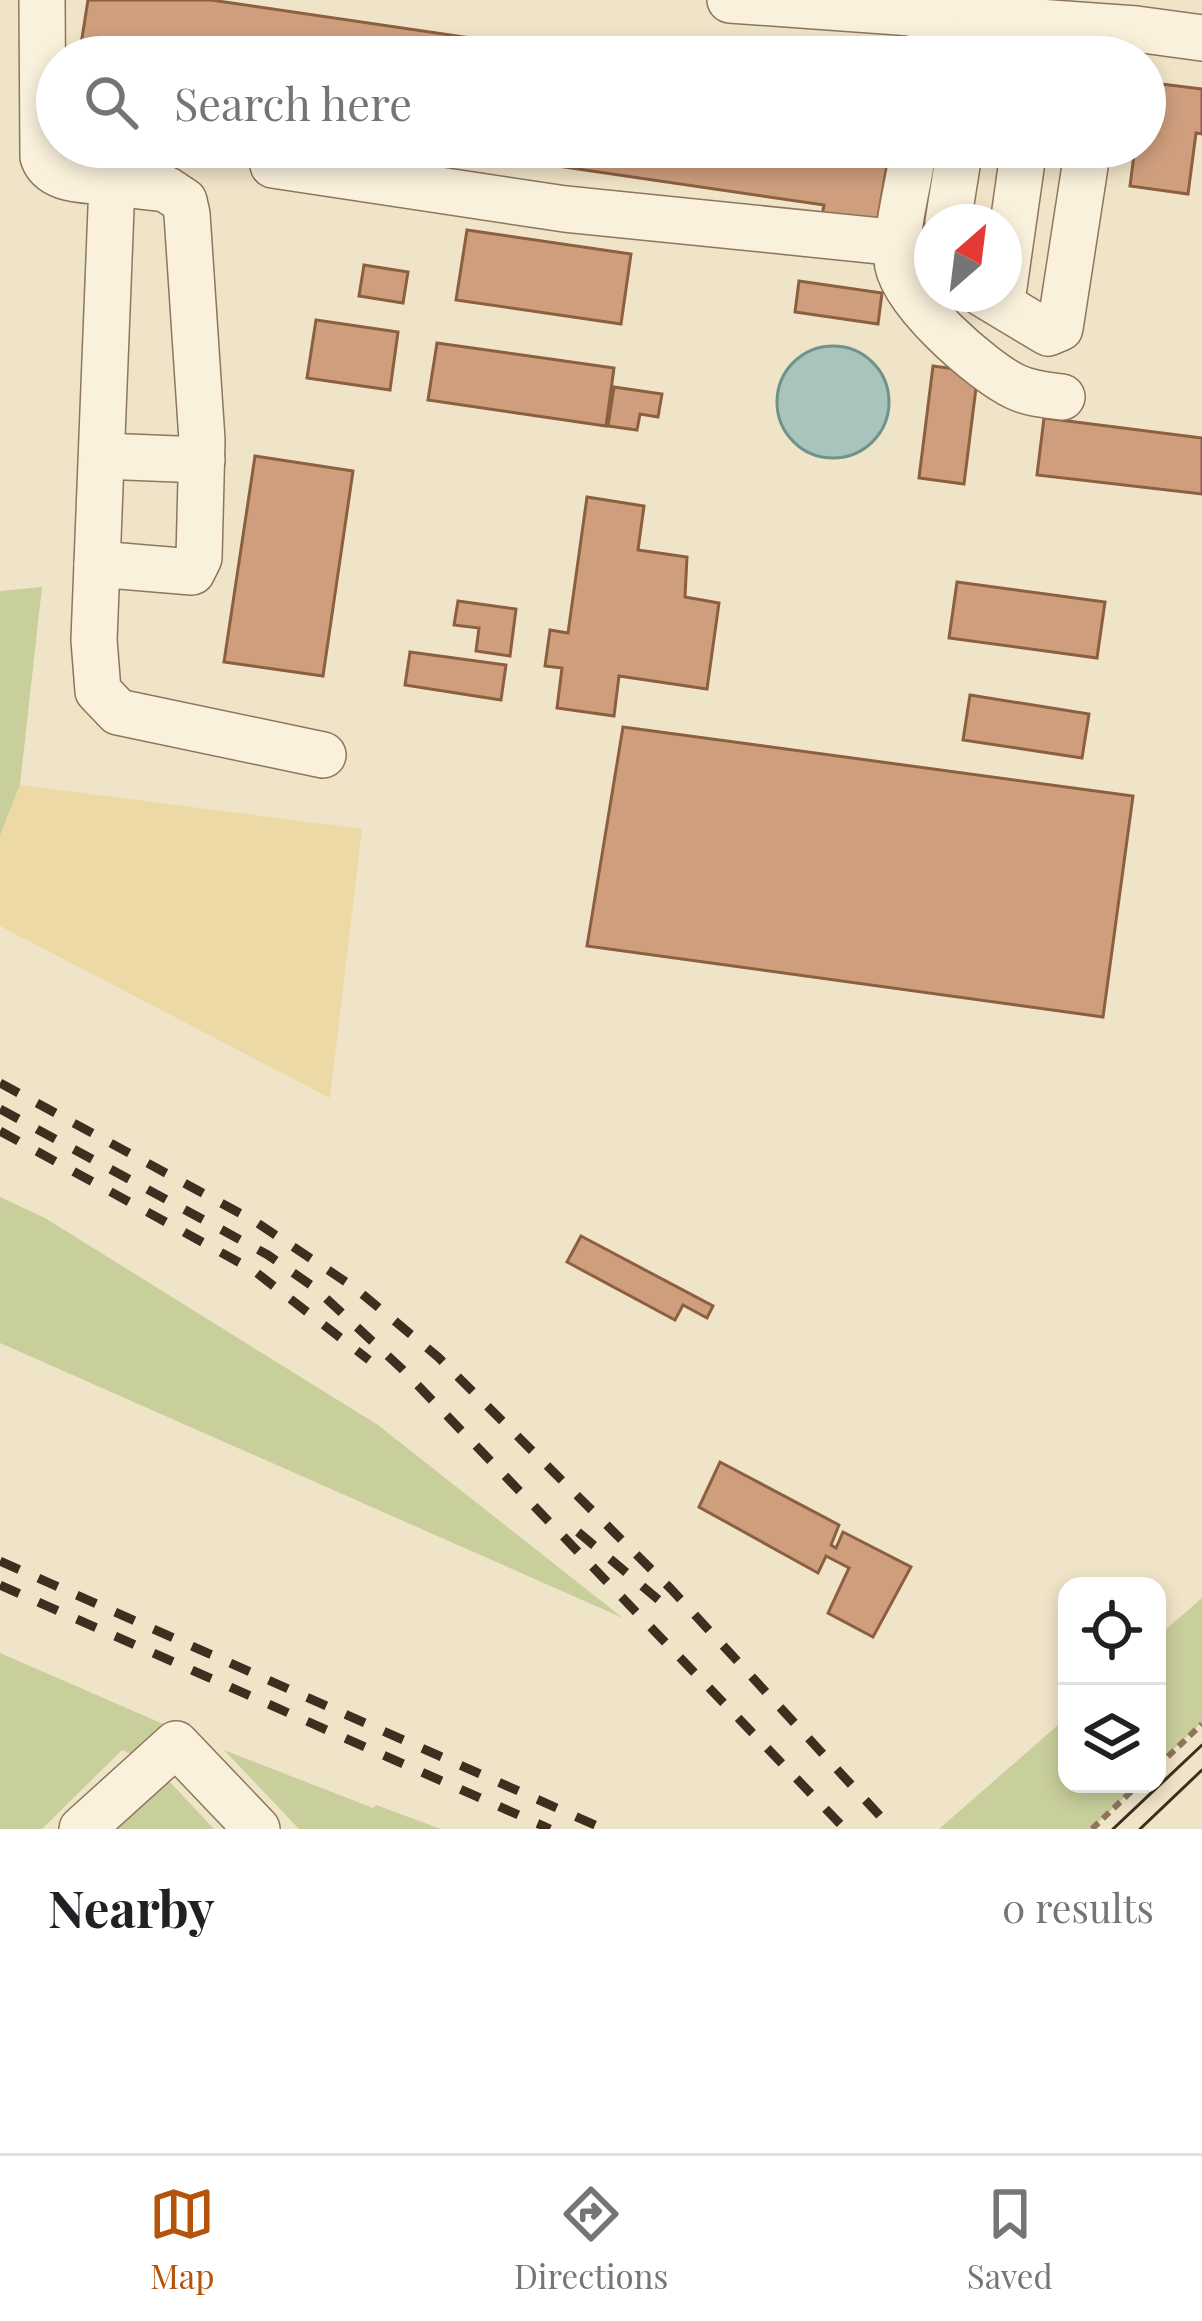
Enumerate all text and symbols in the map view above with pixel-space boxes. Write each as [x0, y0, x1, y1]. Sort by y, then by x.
search box [36, 36, 1166, 168]
icon: search [78, 69, 144, 135]
text: Search here [174, 72, 412, 132]
north arrow [914, 204, 1022, 312]
map controls [1058, 1577, 1166, 1793]
button: locate [1058, 1577, 1166, 1685]
button: layers [1058, 1685, 1166, 1793]
text: Nearby [48, 1873, 214, 1941]
text: 0 results [1002, 1881, 1154, 1933]
tab: Map [149, 2181, 215, 2297]
tab: Directions [514, 2181, 668, 2297]
tab: Saved [967, 2181, 1053, 2297]

